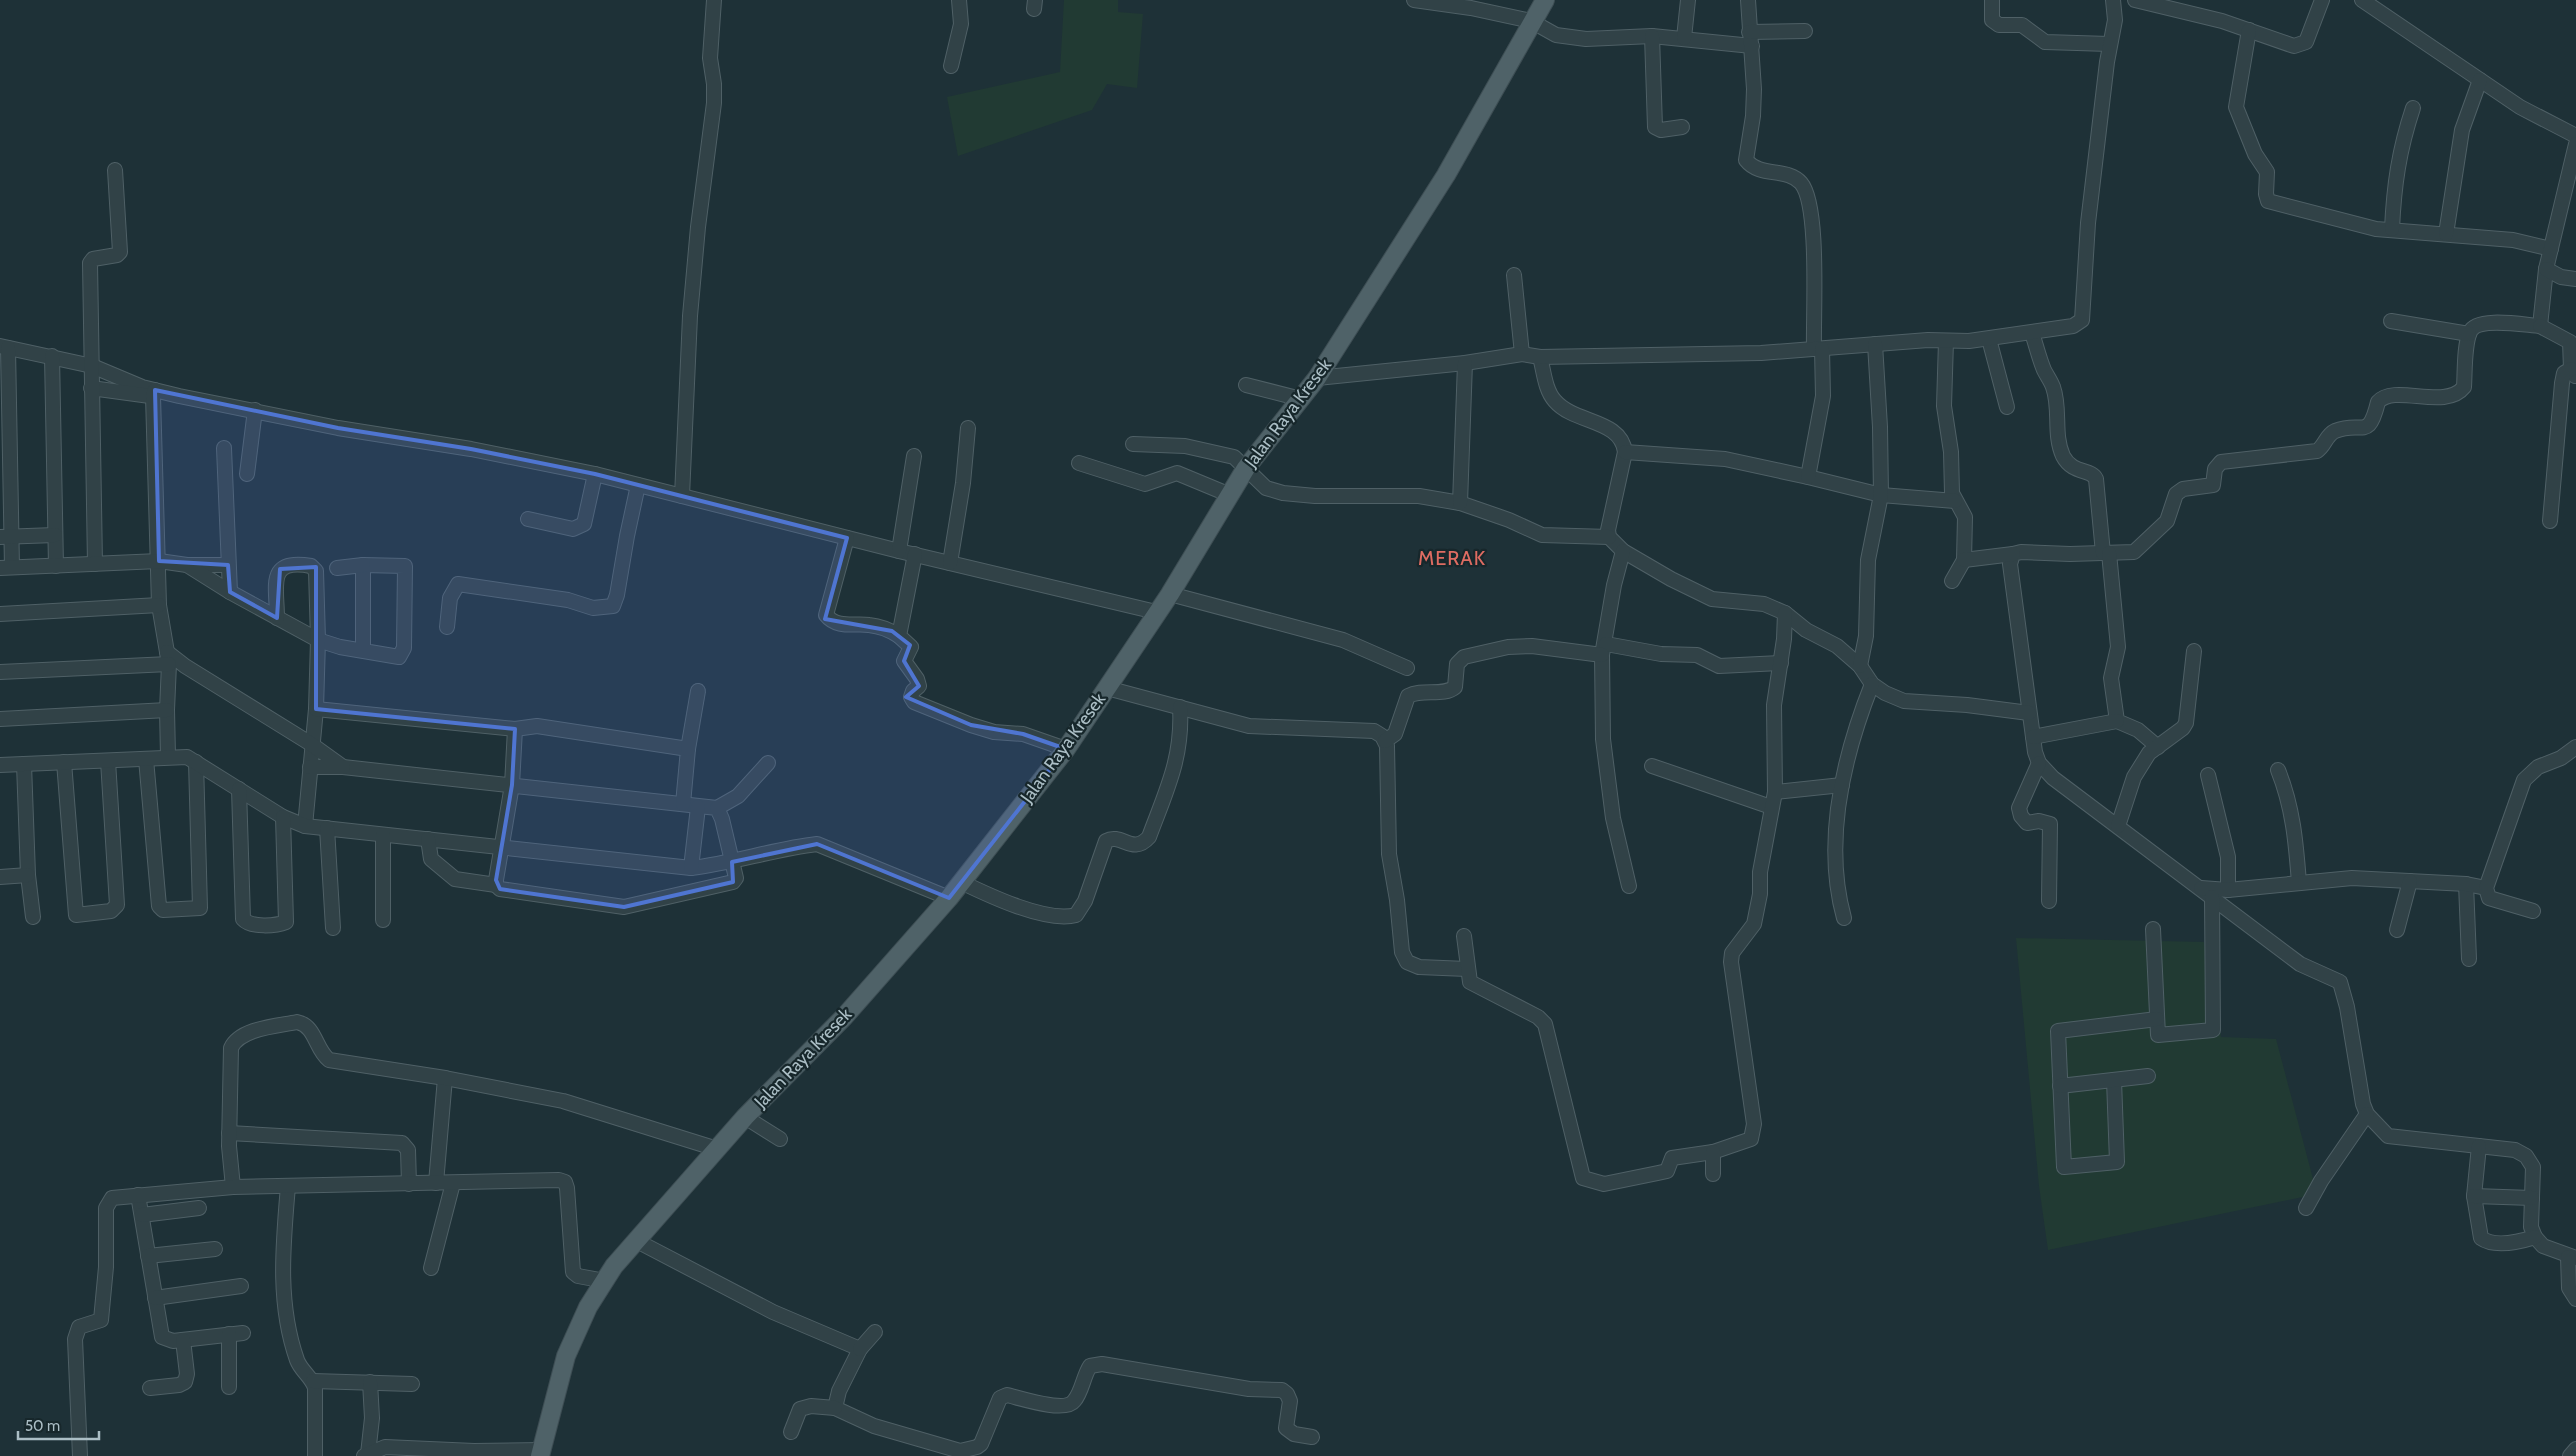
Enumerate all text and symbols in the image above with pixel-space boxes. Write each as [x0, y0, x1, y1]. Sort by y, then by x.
street label: Jalan Raya Kresek [1239, 354, 1337, 472]
district label: MERAK [1418, 546, 1486, 570]
street label: Jalan Raya Kresek [1015, 688, 1111, 808]
street label: Jalan Raya Kresek [749, 1003, 857, 1113]
scale bar [18, 1408, 99, 1440]
text: 50 m [25, 1417, 60, 1435]

